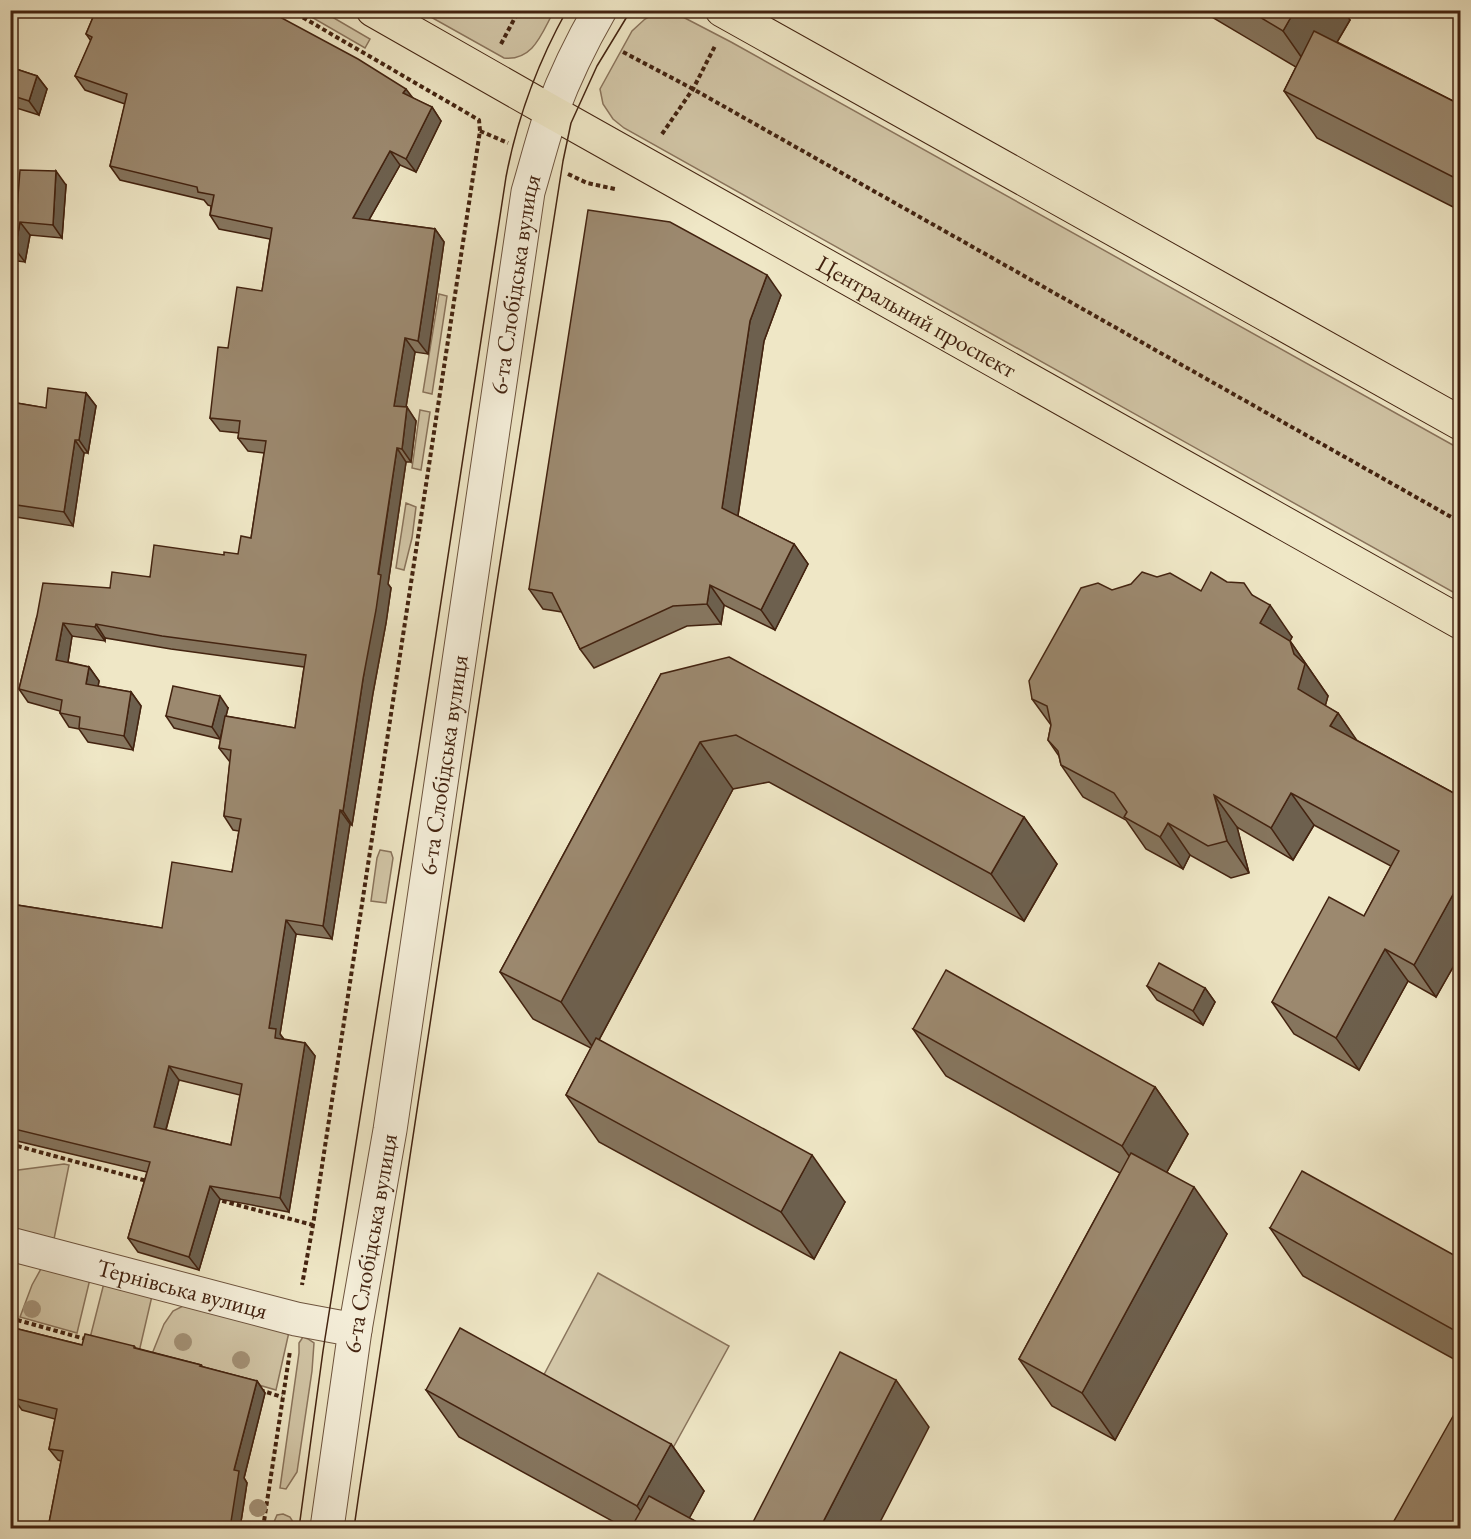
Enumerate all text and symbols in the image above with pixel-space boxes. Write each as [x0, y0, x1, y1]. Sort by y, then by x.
street label: 6-та Слобідська вулиця [482, 170, 547, 396]
street label: Центральний проспект [811, 248, 1022, 385]
street label: 6-та Слобідська вулиця [412, 652, 475, 877]
street label: 6-та Слобідська вулиця [336, 1131, 404, 1355]
street label: Тернівська вулиця [94, 1251, 271, 1326]

